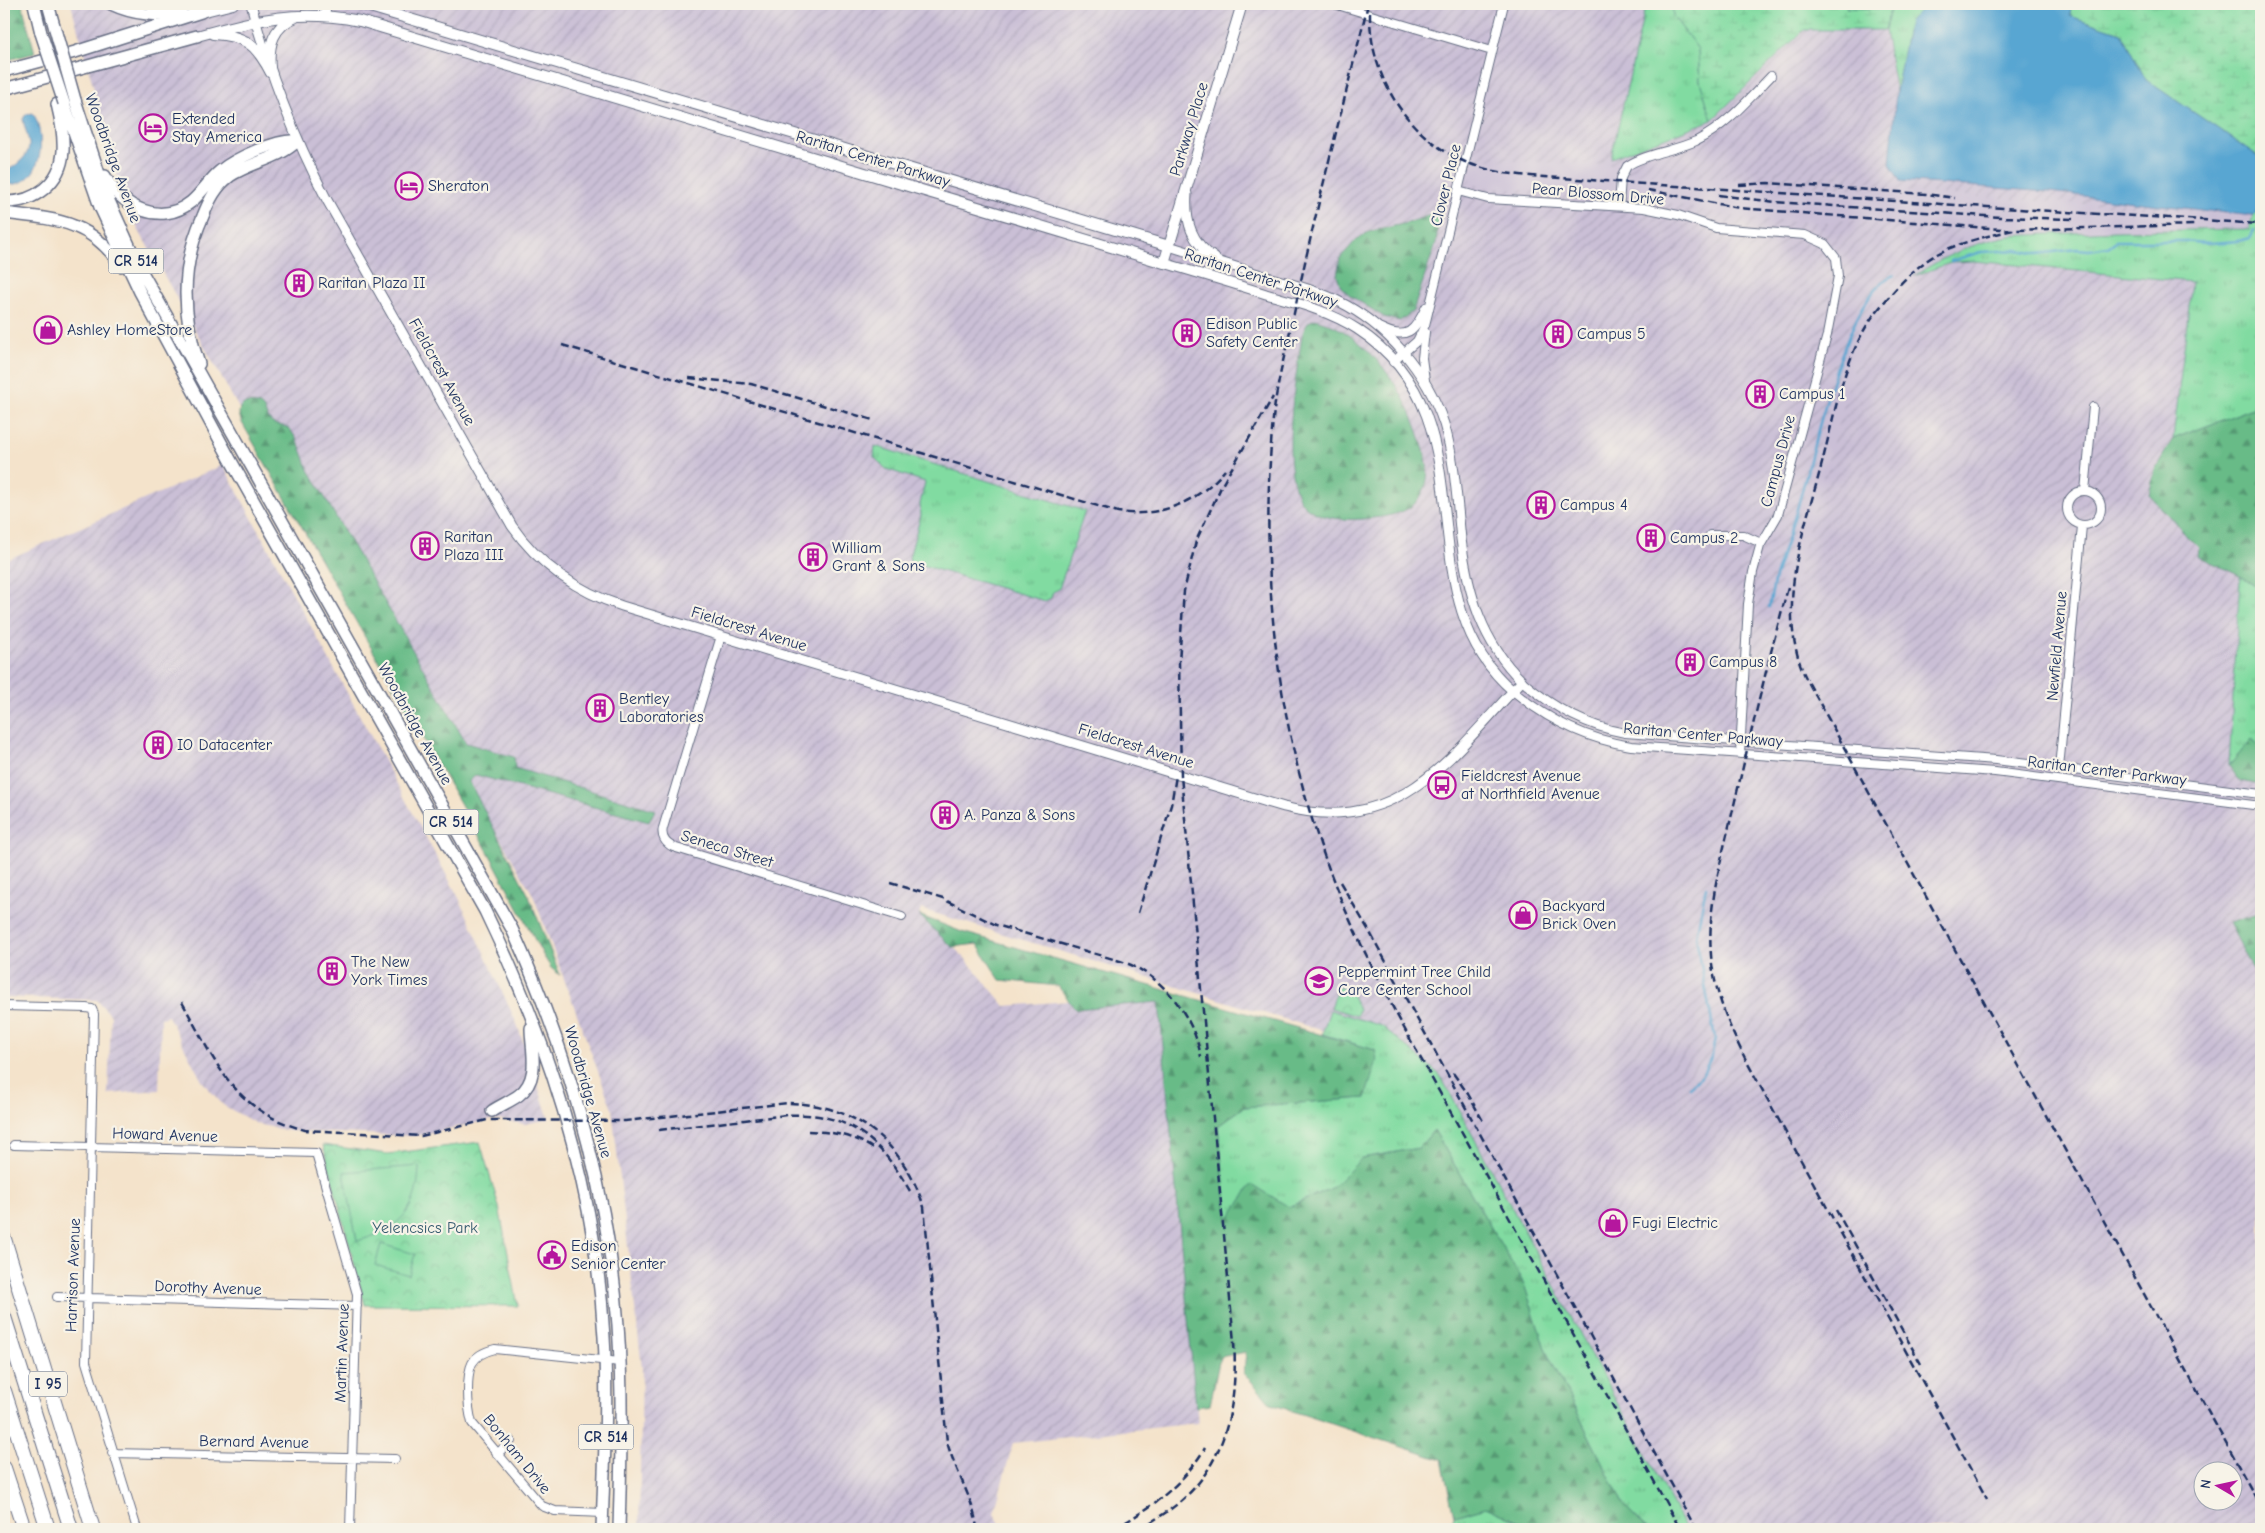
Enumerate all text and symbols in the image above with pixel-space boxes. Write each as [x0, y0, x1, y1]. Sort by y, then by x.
street label: Parkway Place [1166, 80, 1212, 178]
street label: Woodbridge Avenue [81, 91, 145, 225]
place label: Extended Stay America [172, 110, 262, 146]
hotel icon: Extended Stay America [138, 113, 168, 143]
street label: Raritan Center Parkway [794, 127, 953, 191]
street label: Clover Place [1427, 142, 1465, 228]
hotel icon: Sheraton [394, 171, 424, 201]
place label: Sheraton [428, 177, 489, 195]
street label: Pear Blossom Drive [1531, 179, 1665, 209]
street label: Raritan Center Parkway [1182, 245, 1341, 312]
road number: CR 514 [108, 248, 164, 274]
building icon: Raritan Plaza II [284, 268, 314, 298]
place label: Raritan Plaza II [318, 274, 426, 292]
shop icon: Ashley HomeStore [33, 315, 63, 345]
street label: Fieldcrest Avenue [405, 315, 479, 429]
place label: Edison Public Safety Center [1206, 315, 1298, 351]
building icon: Edison Public Safety Center [1172, 318, 1202, 348]
building icon: Campus 5 [1543, 319, 1573, 349]
place label: Ashley HomeStore [67, 321, 192, 339]
place label: Campus 5 [1577, 325, 1646, 343]
building icon: Campus 1 [1745, 379, 1775, 409]
place label: Campus 1 [1779, 385, 1845, 403]
street label: Campus Drive [1757, 413, 1799, 509]
building icon: Campus 4 [1526, 490, 1556, 520]
place label: Campus 4 [1560, 496, 1628, 514]
building icon: Campus 2 [1636, 523, 1666, 553]
place label: Raritan Plaza III [444, 528, 504, 564]
place label: Campus 2 [1670, 529, 1738, 547]
building icon: Raritan Plaza III [410, 531, 440, 561]
place label: William Grant & Sons [832, 539, 925, 575]
building icon: William Grant & Sons [798, 542, 828, 572]
street label: Newfield Avenue [2043, 590, 2071, 702]
street label: Fieldcrest Avenue [689, 603, 809, 655]
building icon: Campus 8 [1675, 647, 1705, 677]
place label: Campus 8 [1709, 653, 1777, 671]
street label: Woodbridge Avenue [374, 660, 456, 788]
place label: Bentley Laboratories [619, 690, 704, 726]
building icon: Bentley Laboratories [585, 693, 615, 723]
street label: Raritan Center Parkway [1623, 719, 1784, 751]
street label: Fieldcrest Avenue [1076, 720, 1196, 772]
building icon: IO Datacenter [143, 730, 173, 760]
place label: IO Datacenter [177, 736, 273, 754]
street label: Raritan Center Parkway [2027, 752, 2188, 790]
place label: Fieldcrest Avenue at Northfield Avenue [1461, 767, 1600, 803]
bus stop icon: Fieldcrest Avenue at Northfield Avenue [1427, 770, 1457, 800]
building icon: A. Panza & Sons [930, 800, 960, 830]
place label: A. Panza & Sons [964, 806, 1075, 824]
road number: CR 514 [424, 810, 478, 834]
street label: Seneca Street [679, 826, 776, 872]
place label: Backyard Brick Oven [1542, 897, 1616, 933]
shop icon: Backyard Brick Oven [1508, 900, 1538, 930]
place label: The New York Times [351, 953, 428, 989]
building icon: The New York Times [317, 956, 347, 986]
place label: Peppermint Tree Child Care Center School [1338, 963, 1491, 999]
school or university icon: Peppermint Tree Child Care Center School [1304, 966, 1334, 996]
street label: Woodbridge Avenue [561, 1024, 615, 1160]
street label: Howard Avenue [112, 1124, 218, 1146]
shop icon: Fugi Electric [1598, 1208, 1628, 1238]
place label: Fugi Electric [1632, 1214, 1718, 1232]
street label: Harrison Avenue [62, 1218, 84, 1332]
park label: Yelencsics Park [372, 1219, 478, 1237]
place label: Edison Senior Center [571, 1237, 666, 1273]
public building icon: Edison Senior Center [537, 1240, 567, 1270]
street label: Dorothy Avenue [154, 1277, 262, 1299]
street label: Martin Avenue [331, 1303, 353, 1403]
road number: I 95 [29, 1372, 67, 1396]
street label: Bonham Drive [479, 1411, 555, 1497]
road number: CR 514 [578, 1424, 634, 1450]
street label: Bernard Avenue [199, 1432, 309, 1452]
north arrow [2192, 1460, 2242, 1510]
text: N [2197, 1478, 2215, 1490]

